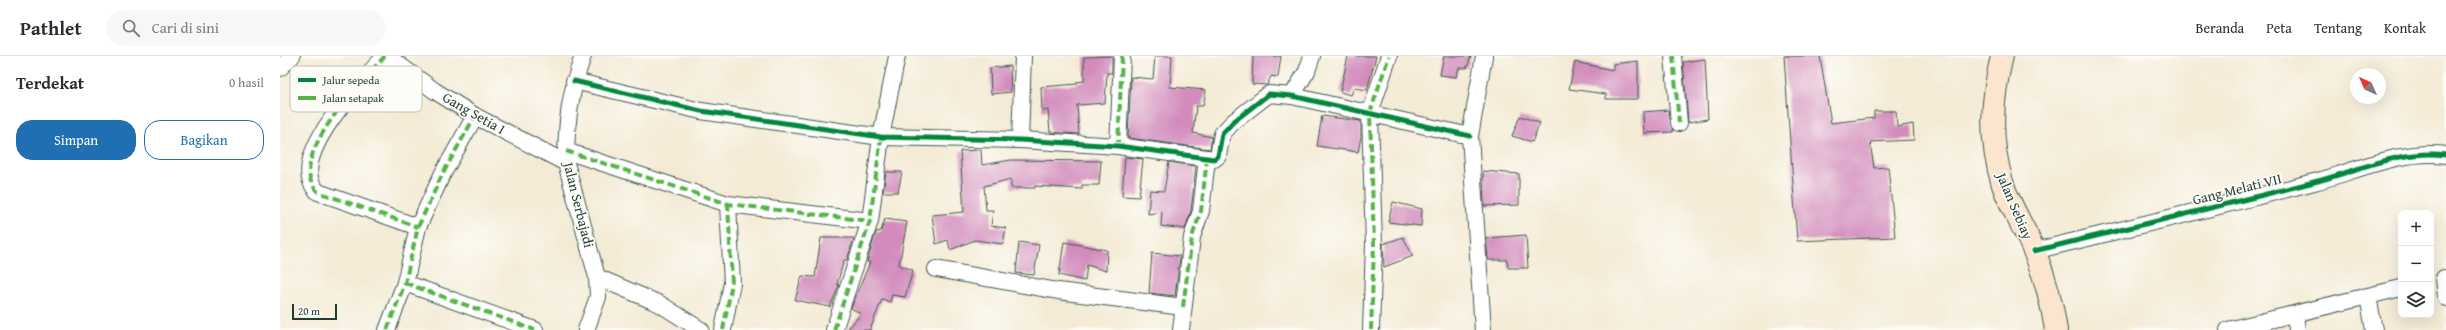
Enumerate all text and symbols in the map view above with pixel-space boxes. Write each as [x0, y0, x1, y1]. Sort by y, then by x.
search box [106, 10, 386, 46]
text: Pathlet [20, 14, 82, 42]
icon: search [120, 17, 142, 39]
text: Cari di sini [152, 17, 219, 38]
text: Beranda [2196, 18, 2244, 38]
text: Peta [2266, 18, 2292, 38]
text: Tentang [2314, 18, 2362, 38]
text: Kontak [2384, 18, 2426, 38]
legend [290, 66, 422, 112]
north arrow [2350, 68, 2386, 104]
text: Terdekat [16, 70, 84, 95]
text: Jalur sepeda [321, 72, 380, 88]
text: 0 hasil [229, 73, 264, 92]
street label: Gang Setia I [439, 87, 509, 139]
text: Jalan setapak [321, 90, 384, 106]
button: Simpan [16, 120, 136, 160]
button: Bagikan [144, 120, 264, 160]
street label: Jalan Serbajadi [558, 158, 599, 250]
street label: Jalan Sebiay [1991, 168, 2038, 242]
street label: Gang Melati VII [2190, 168, 2284, 210]
map controls [2398, 210, 2434, 318]
button: + [2398, 210, 2434, 246]
button: − [2398, 246, 2434, 282]
button: layers [2398, 282, 2434, 318]
scale bar [292, 302, 337, 321]
text: 20 m [298, 303, 320, 319]

